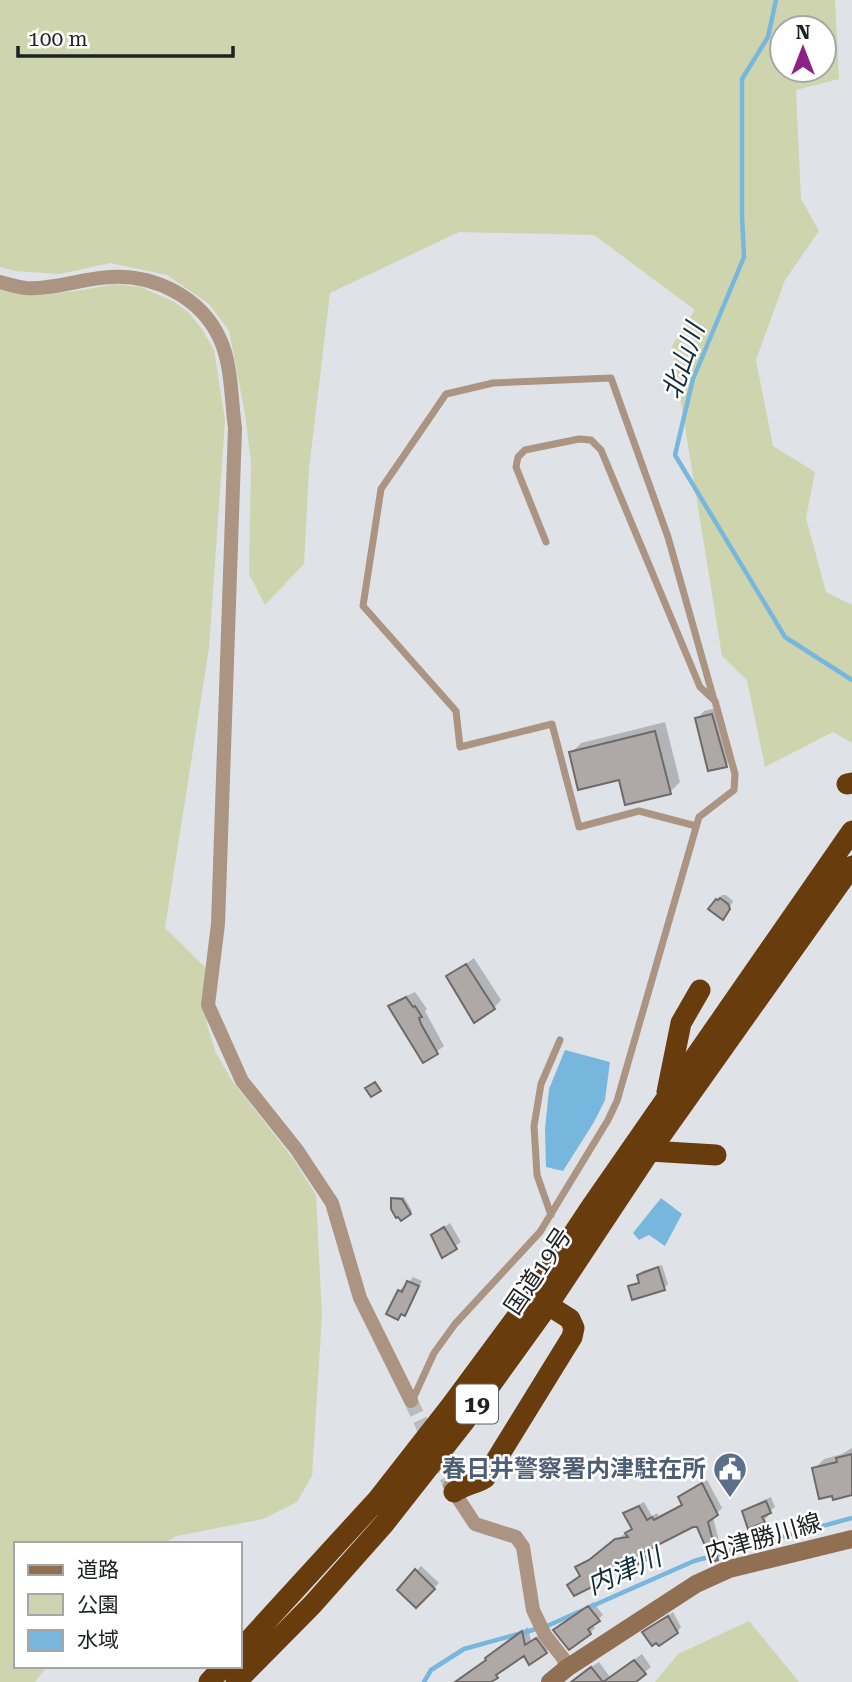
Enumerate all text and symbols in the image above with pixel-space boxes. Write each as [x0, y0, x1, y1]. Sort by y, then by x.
scale bar [18, 14, 233, 58]
north arrow [768, 14, 838, 84]
text: N [796, 21, 811, 44]
text: 100 m [28, 27, 88, 51]
water label: 北山川 [656, 316, 711, 403]
street label: 国道19号 [499, 1222, 577, 1320]
road number: 19 [456, 1385, 498, 1424]
public building icon: 春日井警察署内津駐在所 [711, 1450, 749, 1499]
place label: 春日井警察署内津駐在所 [442, 1455, 706, 1483]
street label: 内津勝川線 [701, 1508, 825, 1568]
water label: 内津川 [582, 1540, 668, 1601]
legend [14, 1542, 242, 1668]
text: 道路 [77, 1558, 119, 1582]
text: 公園 [77, 1593, 119, 1617]
text: 水域 [77, 1628, 119, 1652]

